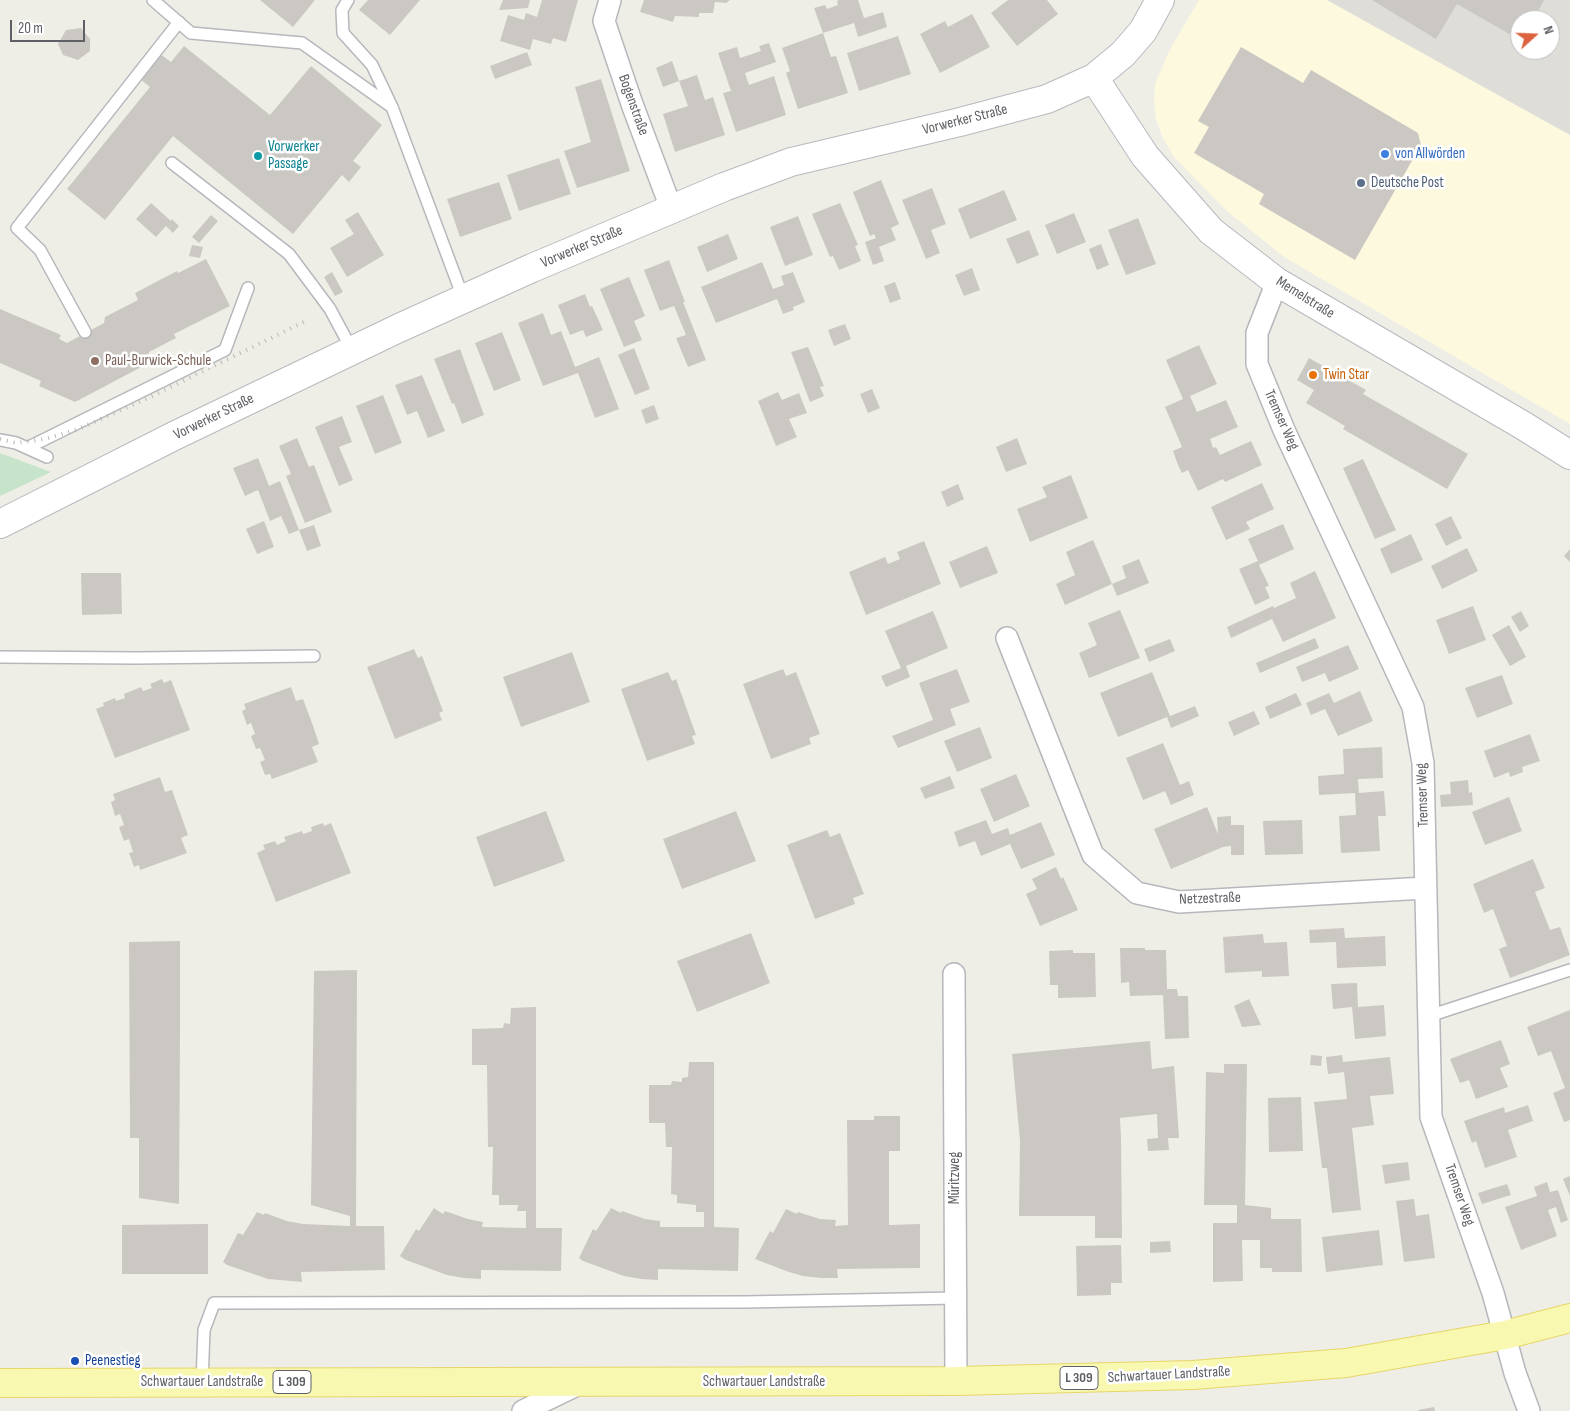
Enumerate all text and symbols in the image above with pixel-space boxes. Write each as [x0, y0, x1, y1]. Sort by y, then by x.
scale bar [12, 10, 88, 42]
north arrow [1510, 10, 1560, 60]
text: 20 m [18, 19, 43, 38]
text: N [1539, 24, 1558, 36]
street label: Bogenstraße [614, 72, 652, 138]
street label: Vorwerker Straße [921, 101, 1009, 139]
place label: Vorwerker Passage [268, 138, 320, 173]
place label: von Allwörden [1395, 145, 1465, 163]
marker: von Allwörden [1379, 148, 1391, 160]
marker: Vorwerker Passage [252, 150, 264, 162]
place label: Deutsche Post [1371, 174, 1444, 192]
marker: Deutsche Post [1355, 177, 1367, 189]
street label: Vorwerker Straße [538, 222, 626, 272]
street label: Memelstraße [1272, 273, 1338, 323]
place label: Paul-Burwick-Schule [105, 352, 211, 370]
marker: Paul-Burwick-Schule [89, 355, 101, 367]
place label: Twin Star [1323, 366, 1369, 384]
marker: Twin Star [1307, 369, 1319, 381]
street label: Tremser Weg [1260, 387, 1302, 453]
street label: Vorwerker Straße [171, 390, 257, 444]
street label: Tremser Weg [1413, 763, 1433, 827]
street label: Netzestraße [1179, 889, 1241, 909]
street label: Müritzweg [946, 1152, 964, 1204]
street label: Tremser Weg [1440, 1162, 1478, 1228]
place label: Peenestieg [85, 1352, 141, 1370]
marker: Peenestieg [69, 1355, 81, 1367]
street label: Schwartauer Landstraße [1107, 1363, 1231, 1387]
road number: L 309 [1060, 1366, 1098, 1390]
road number: L 309 [273, 1370, 311, 1394]
street label: Schwartauer Landstraße [141, 1373, 263, 1391]
street label: Schwartauer Landstraße [703, 1373, 825, 1391]

